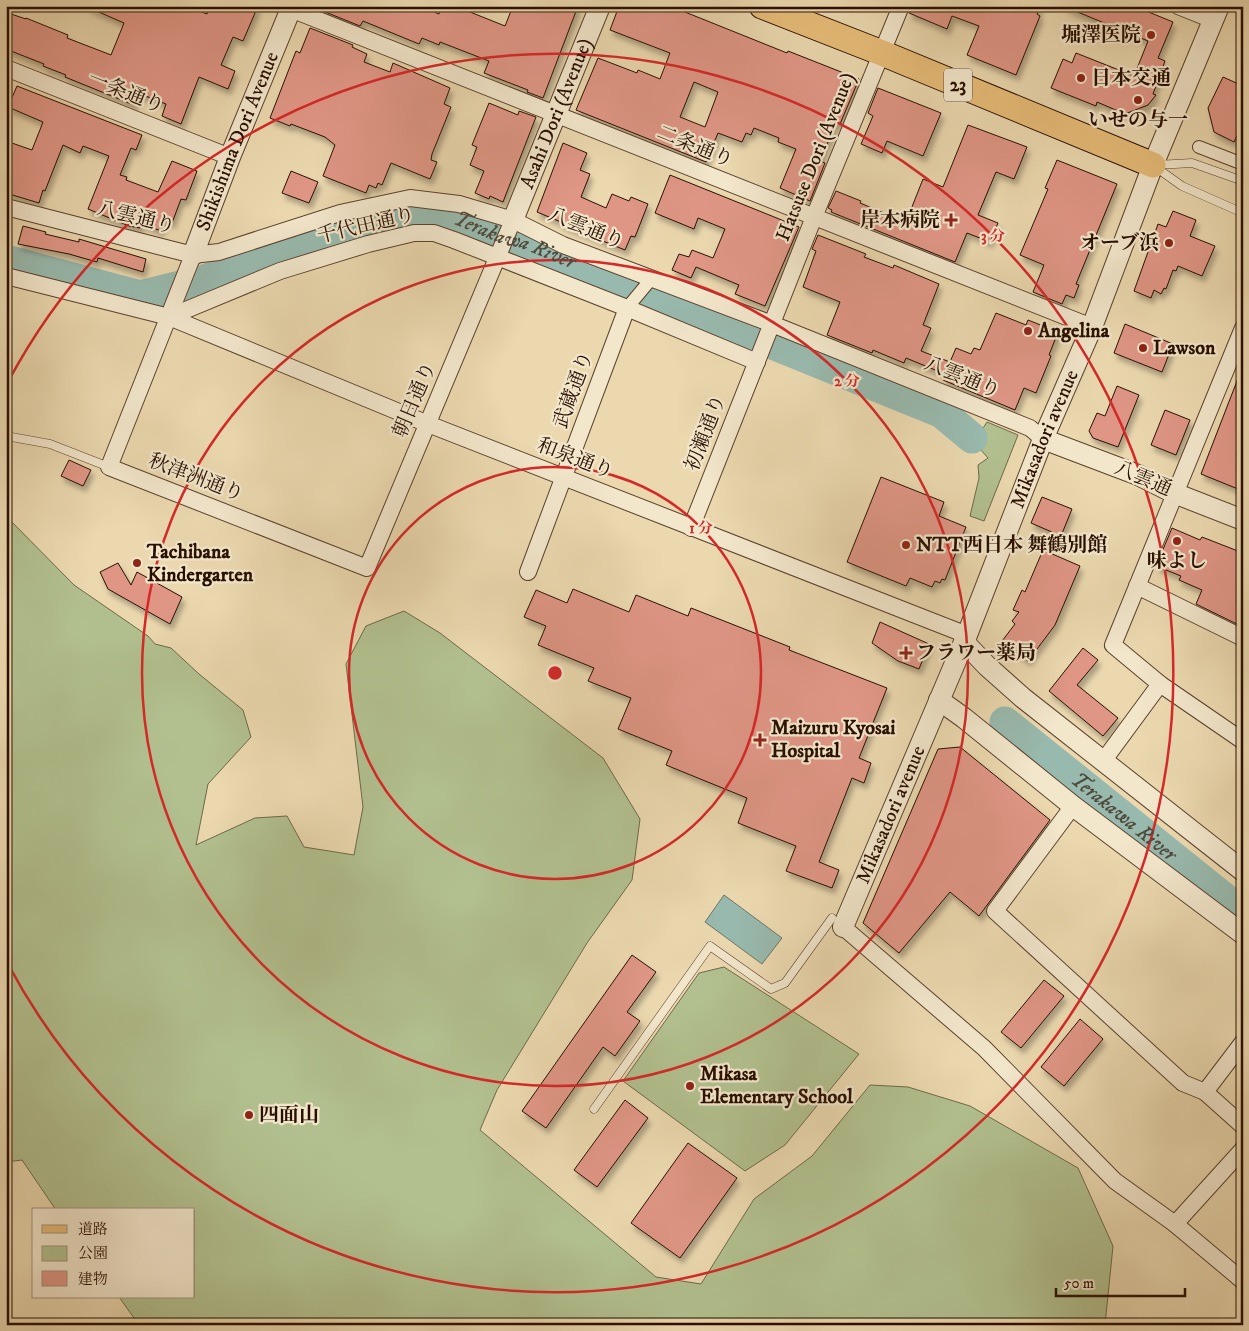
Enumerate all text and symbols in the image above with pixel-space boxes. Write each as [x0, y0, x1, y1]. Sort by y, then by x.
place label: 堀澤医院 [1061, 23, 1141, 48]
marker: 堀澤医院 [1145, 29, 1157, 41]
street label: Asahi Dori (Avenue) [515, 34, 598, 192]
street label: Shikishima Dori Avenue [191, 48, 284, 234]
street label: 一条通り [84, 66, 168, 120]
place label: 日本交通 [1091, 66, 1171, 91]
road number: 23 [944, 68, 972, 102]
street label: Hatsuse Dori (Avenue) [771, 69, 861, 245]
marker: 日本交通 [1075, 72, 1087, 84]
marker: いせの与一 [1132, 94, 1144, 106]
place label: いせの与一 [1088, 108, 1188, 133]
street label: 二条通り [653, 120, 737, 174]
street label: 八雲通り [94, 196, 178, 240]
street label: 八雲通り [544, 202, 628, 256]
street label: 千代田通り [314, 203, 418, 249]
water label: Terakawa River [450, 206, 581, 276]
place label: 岸本病院 [860, 208, 940, 233]
marker: 岸本病院 [944, 213, 958, 227]
text: 3 分 [981, 227, 1005, 246]
place label: オーブ浜 [1080, 231, 1159, 256]
marker: オーブ浜 [1163, 237, 1175, 249]
place label: Angelina [1037, 319, 1110, 344]
marker: Angelina [1022, 325, 1034, 337]
place label: Lawson [1153, 336, 1216, 361]
marker: Lawson [1137, 342, 1149, 354]
street label: 武蔵通り [549, 348, 599, 432]
street label: 八雲通り [920, 351, 1004, 405]
street label: 朝日通り [388, 358, 442, 442]
street label: Mikasadori avenue [1005, 366, 1084, 512]
text: 2 分 [834, 372, 860, 391]
street label: 初瀬通り [680, 391, 732, 475]
street label: 和泉通り [533, 433, 617, 485]
street label: 秋津洲通り [145, 448, 247, 508]
street label: 八雲通 [1111, 456, 1175, 502]
text: 1 分 [689, 519, 713, 538]
place label: NTT西日本 舞鶴別館 [916, 533, 1107, 558]
marker: 味よし [1171, 535, 1183, 547]
marker: NTT西日本 舞鶴別館 [900, 539, 912, 551]
place label: Tachibana Kindergarten [146, 540, 254, 588]
place label: 味よし [1147, 549, 1207, 574]
marker: Tachibana Kindergarten [131, 557, 143, 569]
place label: フラワー薬局 [916, 641, 1036, 666]
marker: フラワー薬局 [900, 647, 912, 659]
centre of rings [546, 664, 564, 682]
place label: Maizuru Kyosai Hospital [771, 716, 895, 764]
marker: Maizuru Kyosai Hospital [753, 733, 767, 747]
street label: Mikasadori avenue [850, 742, 931, 887]
water label: Terakawa River [1065, 767, 1183, 868]
place label: Mikasa Elementary School [700, 1062, 854, 1110]
marker: Mikasa Elementary School [684, 1080, 696, 1092]
place label: 四面山 [259, 1103, 319, 1128]
marker: 四面山 [243, 1109, 255, 1121]
legend [32, 1208, 195, 1298]
text: 道路 [78, 1220, 108, 1239]
text: 公園 [78, 1244, 108, 1263]
scale bar [1056, 1266, 1185, 1298]
text: 建物 [78, 1270, 108, 1289]
text: 50 m [1064, 1274, 1094, 1293]

